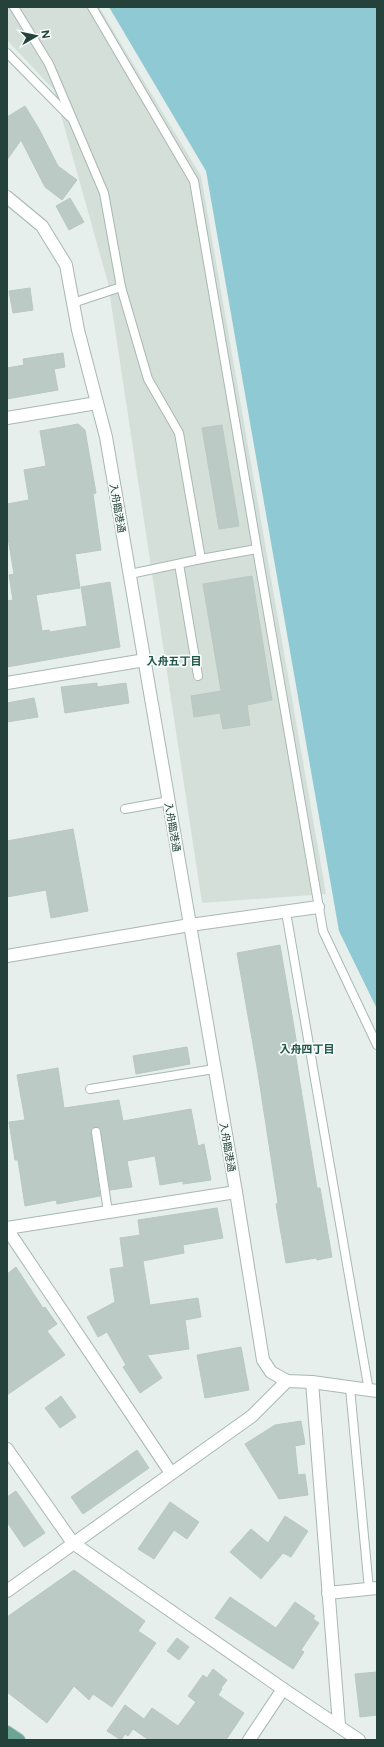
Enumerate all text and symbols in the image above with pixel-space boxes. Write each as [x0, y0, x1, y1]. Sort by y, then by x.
north arrow [16, 16, 56, 56]
text: N [38, 29, 52, 40]
street label: 入舟臨港通 [107, 482, 128, 534]
district label: 入舟五丁目 [147, 655, 202, 668]
street label: 入舟臨港通 [162, 801, 183, 853]
district label: 入舟四丁目 [280, 1043, 335, 1056]
street label: 入舟臨港通 [217, 1121, 238, 1173]

